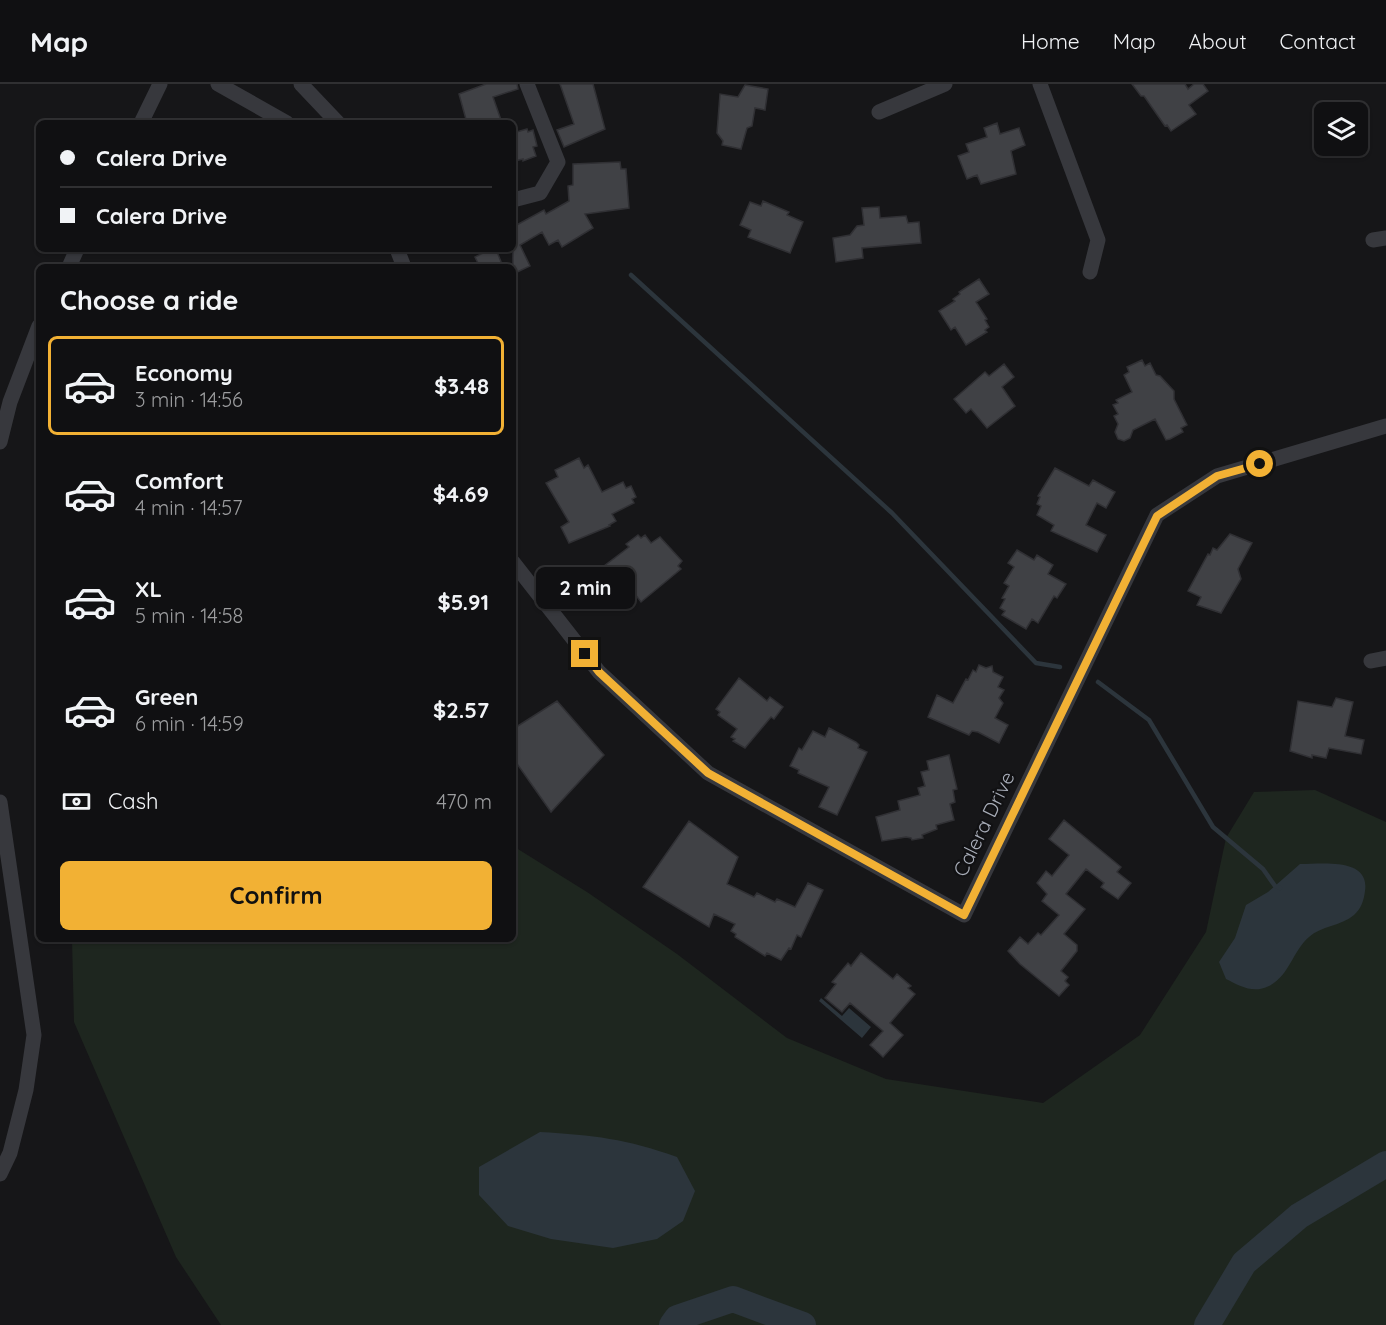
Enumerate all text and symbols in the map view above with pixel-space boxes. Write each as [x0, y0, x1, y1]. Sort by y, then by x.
text: Map [30, 24, 88, 59]
text: Home [1021, 28, 1080, 54]
text: Map [1113, 28, 1156, 54]
text: About [1189, 28, 1247, 54]
text: Contact [1280, 28, 1356, 54]
map controls [1314, 102, 1368, 156]
button: layers [1314, 102, 1368, 156]
text: Calera Drive [96, 144, 227, 172]
text: Calera Drive [96, 202, 227, 230]
text: Choose a ride [60, 283, 238, 317]
icon: car [63, 359, 117, 413]
text: Economy [135, 359, 233, 387]
text: $3.48 [434, 372, 489, 400]
text: 3 min · 14:56 [135, 387, 243, 412]
route start [1246, 450, 1273, 477]
icon: car [63, 467, 117, 521]
text: Comfort [135, 467, 224, 495]
text: $4.69 [433, 480, 489, 508]
text: 4 min · 14:57 [135, 495, 242, 520]
callout: 2 min [536, 567, 634, 609]
icon: car [63, 575, 117, 629]
text: XL [135, 575, 162, 603]
text: 2 min [559, 575, 612, 600]
text: $5.91 [438, 588, 489, 616]
text: 5 min · 14:58 [135, 603, 243, 628]
route end [571, 640, 598, 667]
icon: car [63, 683, 117, 737]
text: Green [135, 683, 198, 711]
text: $2.57 [433, 696, 489, 724]
text: 6 min · 14:59 [135, 711, 244, 736]
street label: Calera Drive [947, 767, 1020, 881]
icon: cash [60, 785, 93, 818]
text: Cash [108, 787, 159, 815]
text: 470 m [436, 789, 492, 814]
button: Confirm [60, 861, 492, 930]

